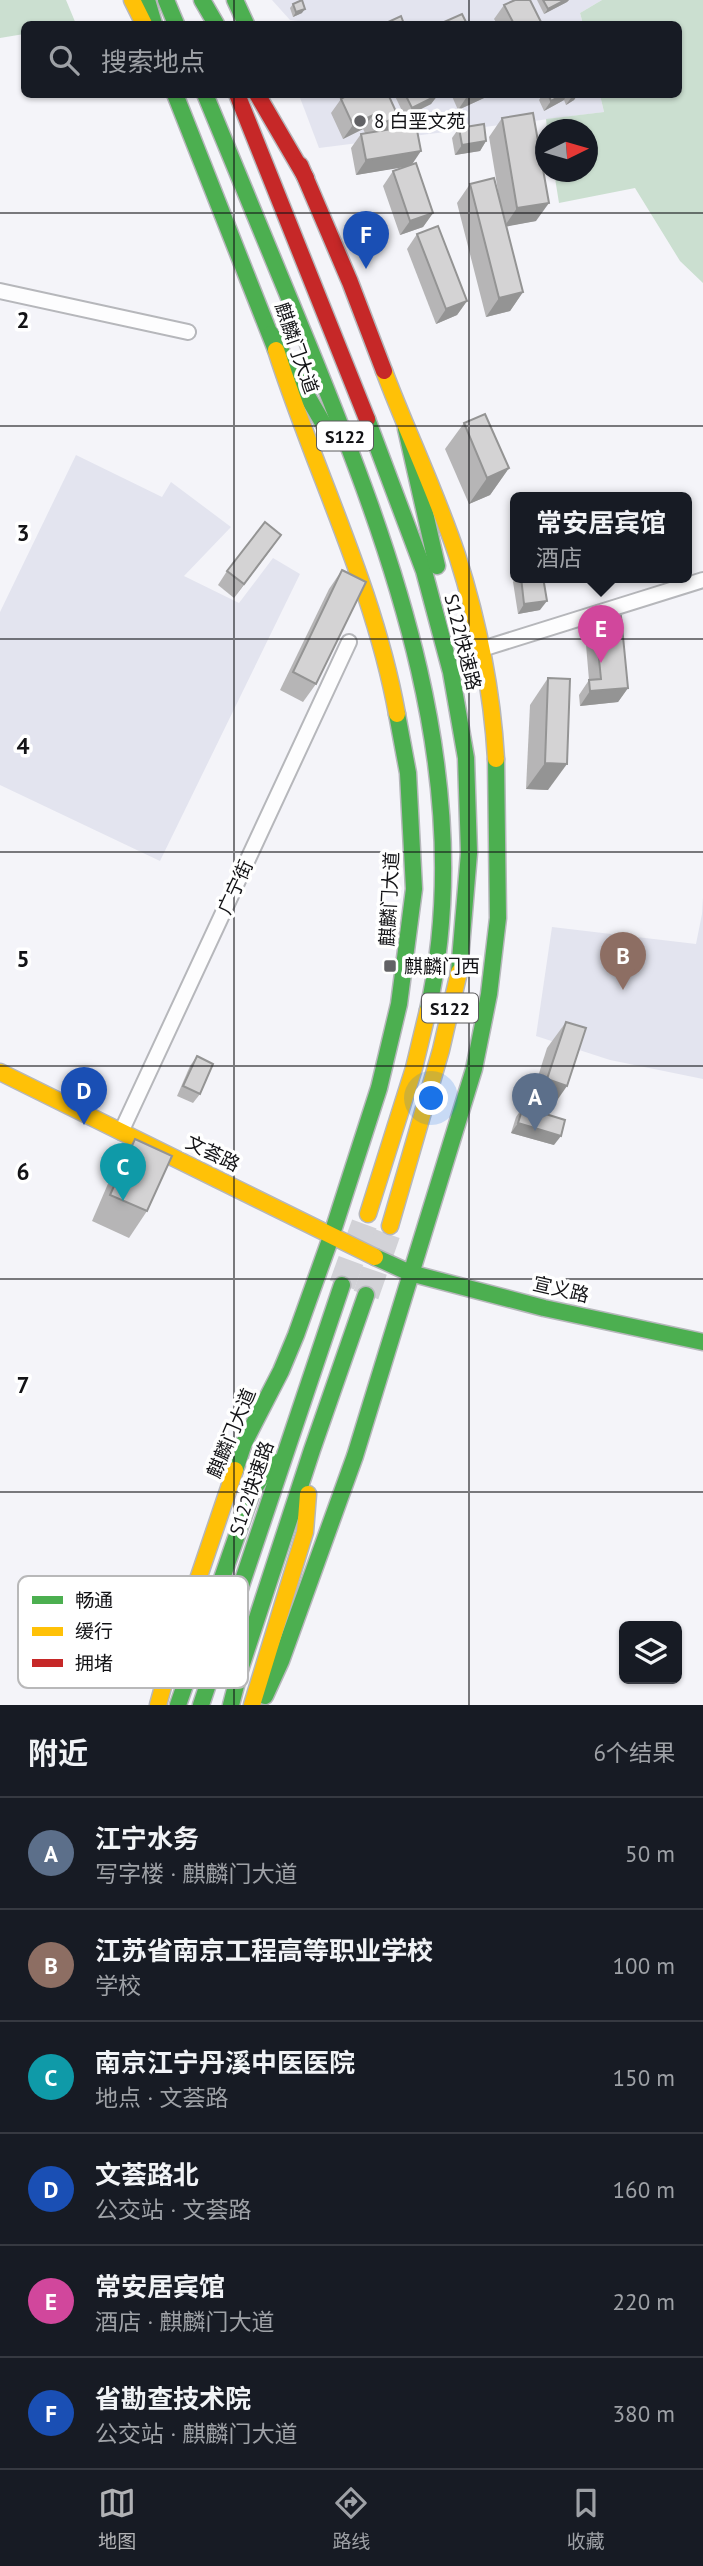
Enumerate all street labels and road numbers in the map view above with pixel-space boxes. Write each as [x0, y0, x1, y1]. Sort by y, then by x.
street label: 麒麟门大道 [270, 299, 324, 397]
road number: S122 [317, 422, 373, 450]
street label: S122快速路 [439, 591, 487, 693]
street label: 麒麟门大道 [375, 851, 403, 947]
street label: 广宁街 [212, 856, 258, 918]
road number: S122 [422, 993, 478, 1023]
street label: 文荟路 [182, 1130, 244, 1176]
street label: 宣义路 [531, 1271, 591, 1307]
street label: 麒麟门大道 [201, 1385, 261, 1481]
street label: S122快速路 [224, 1438, 278, 1538]

